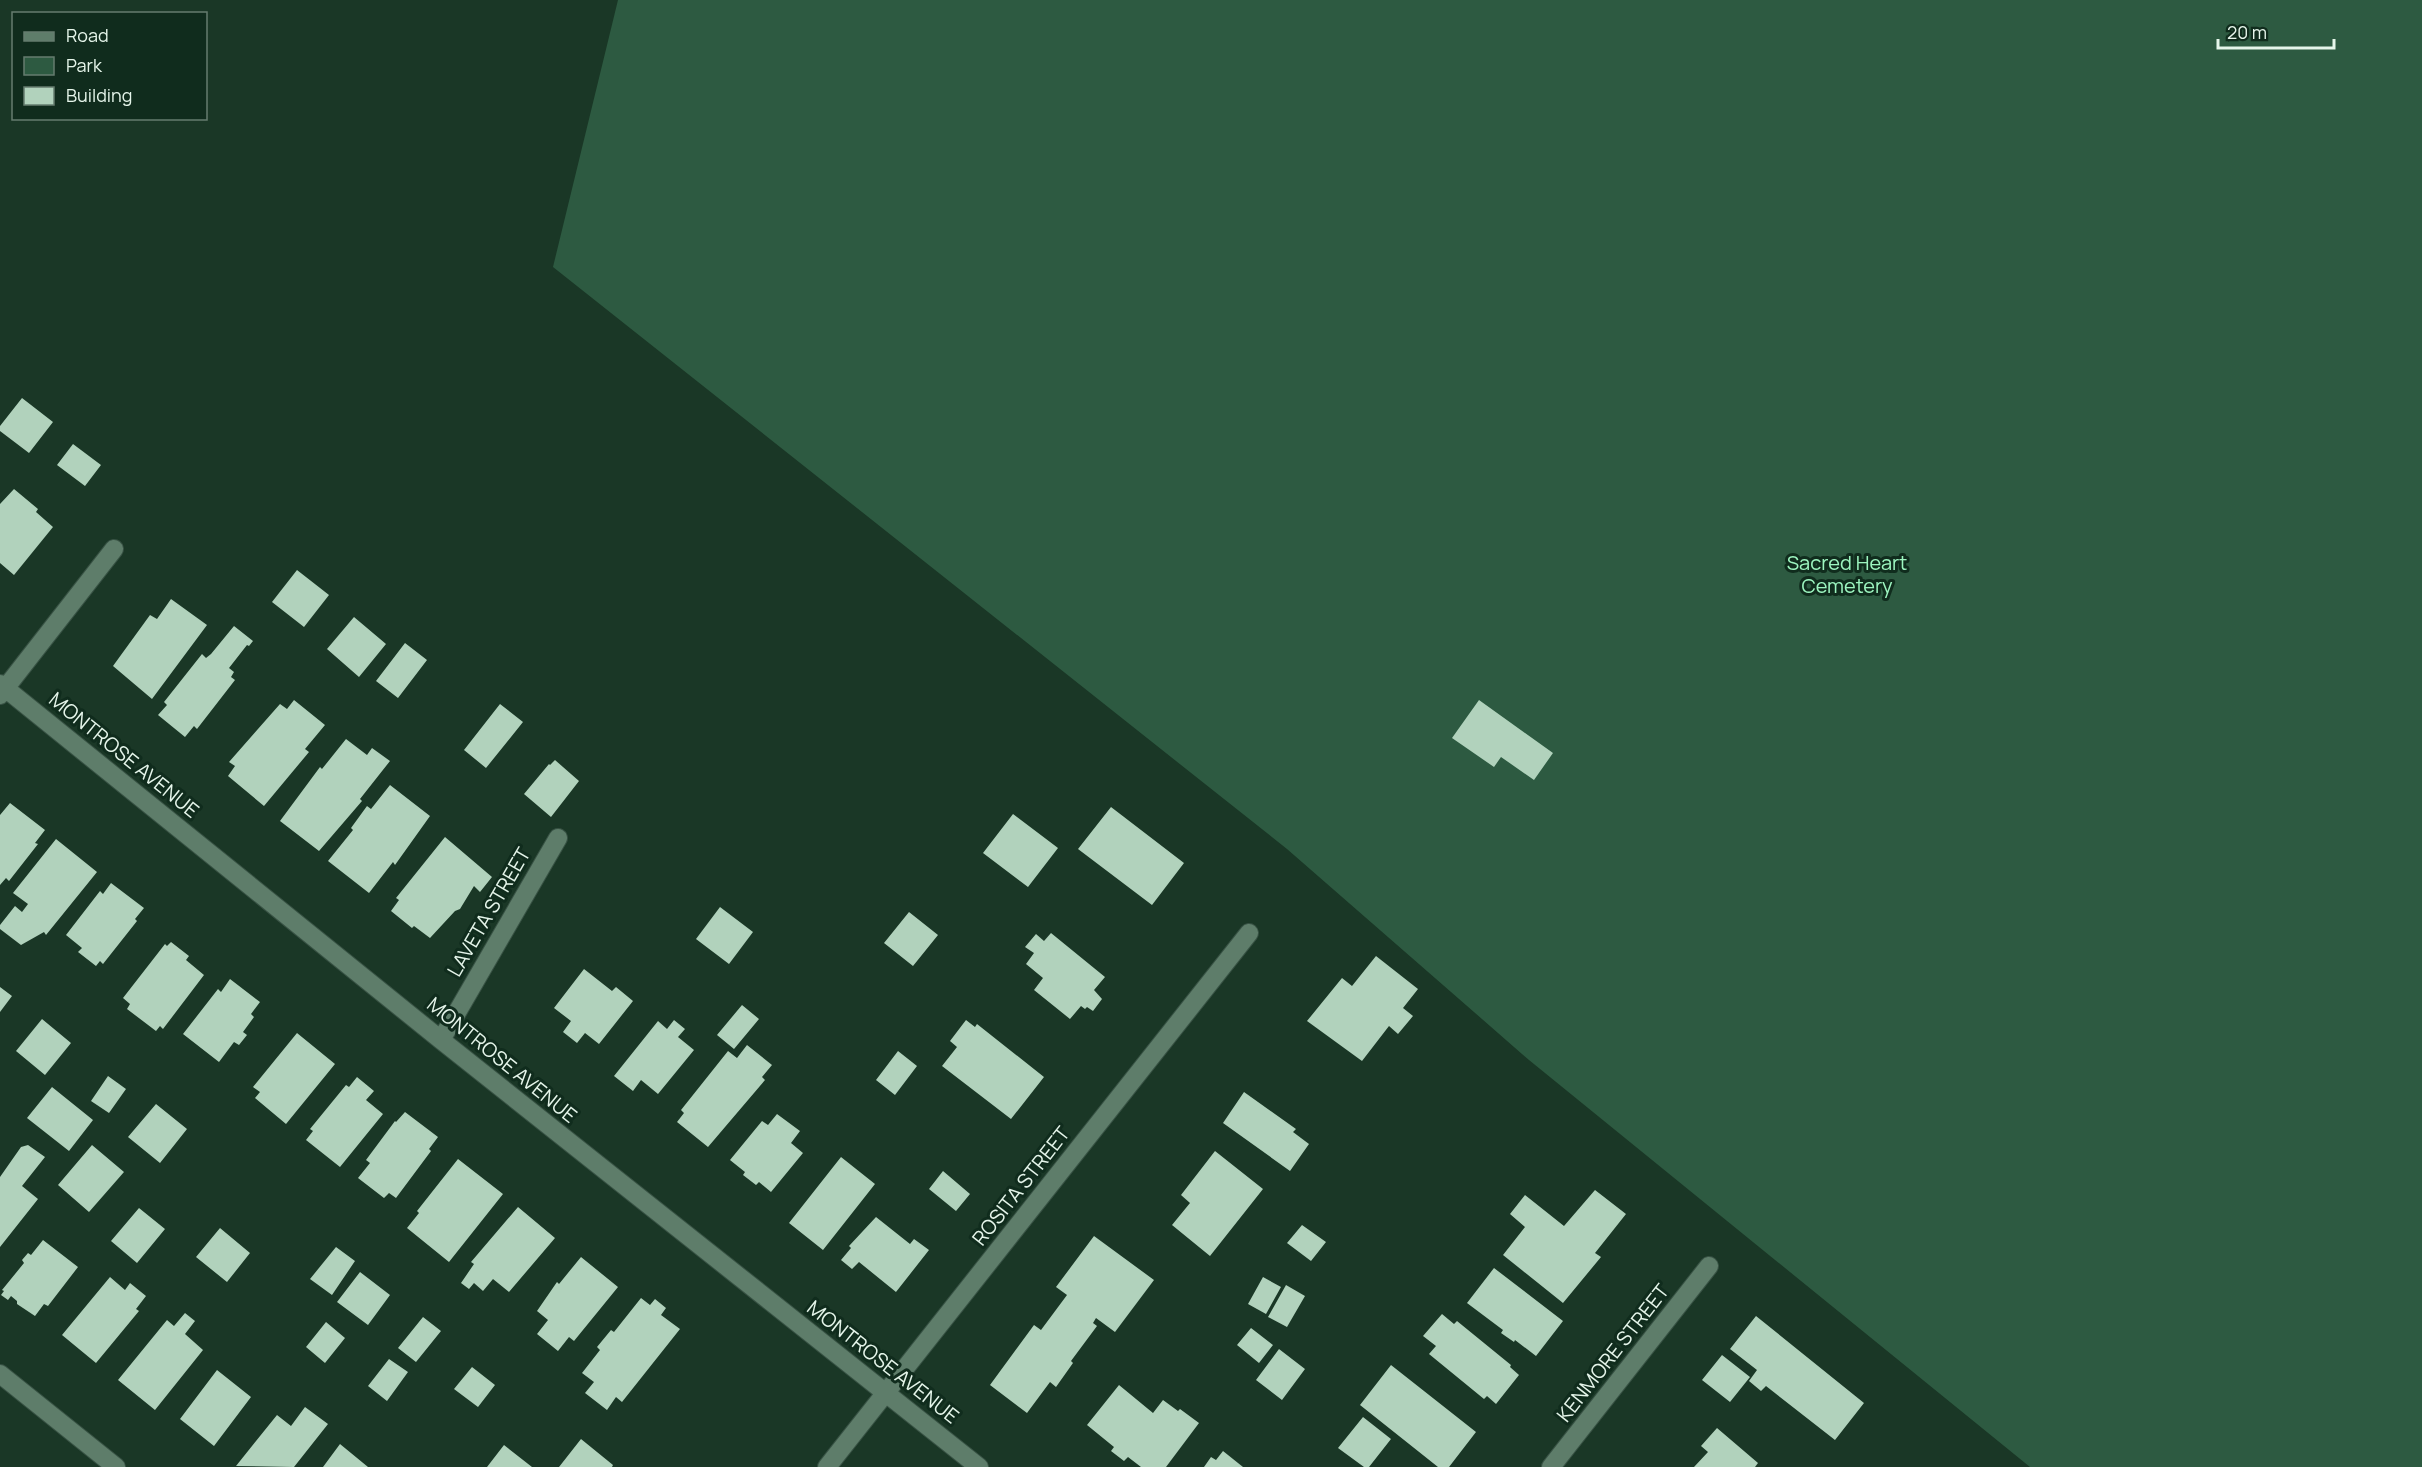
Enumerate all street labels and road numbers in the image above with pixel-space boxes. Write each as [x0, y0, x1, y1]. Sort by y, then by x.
street label: MONTROSE AVENUE [44, 686, 205, 824]
street label: LAVETA STREET [441, 842, 536, 981]
street label: MONTROSE AVENUE [422, 991, 583, 1129]
street label: ROSITA STREET [966, 1121, 1076, 1251]
street label: KENMORE STREET [1550, 1278, 1675, 1427]
street label: MONTROSE AVENUE [802, 1294, 965, 1429]

